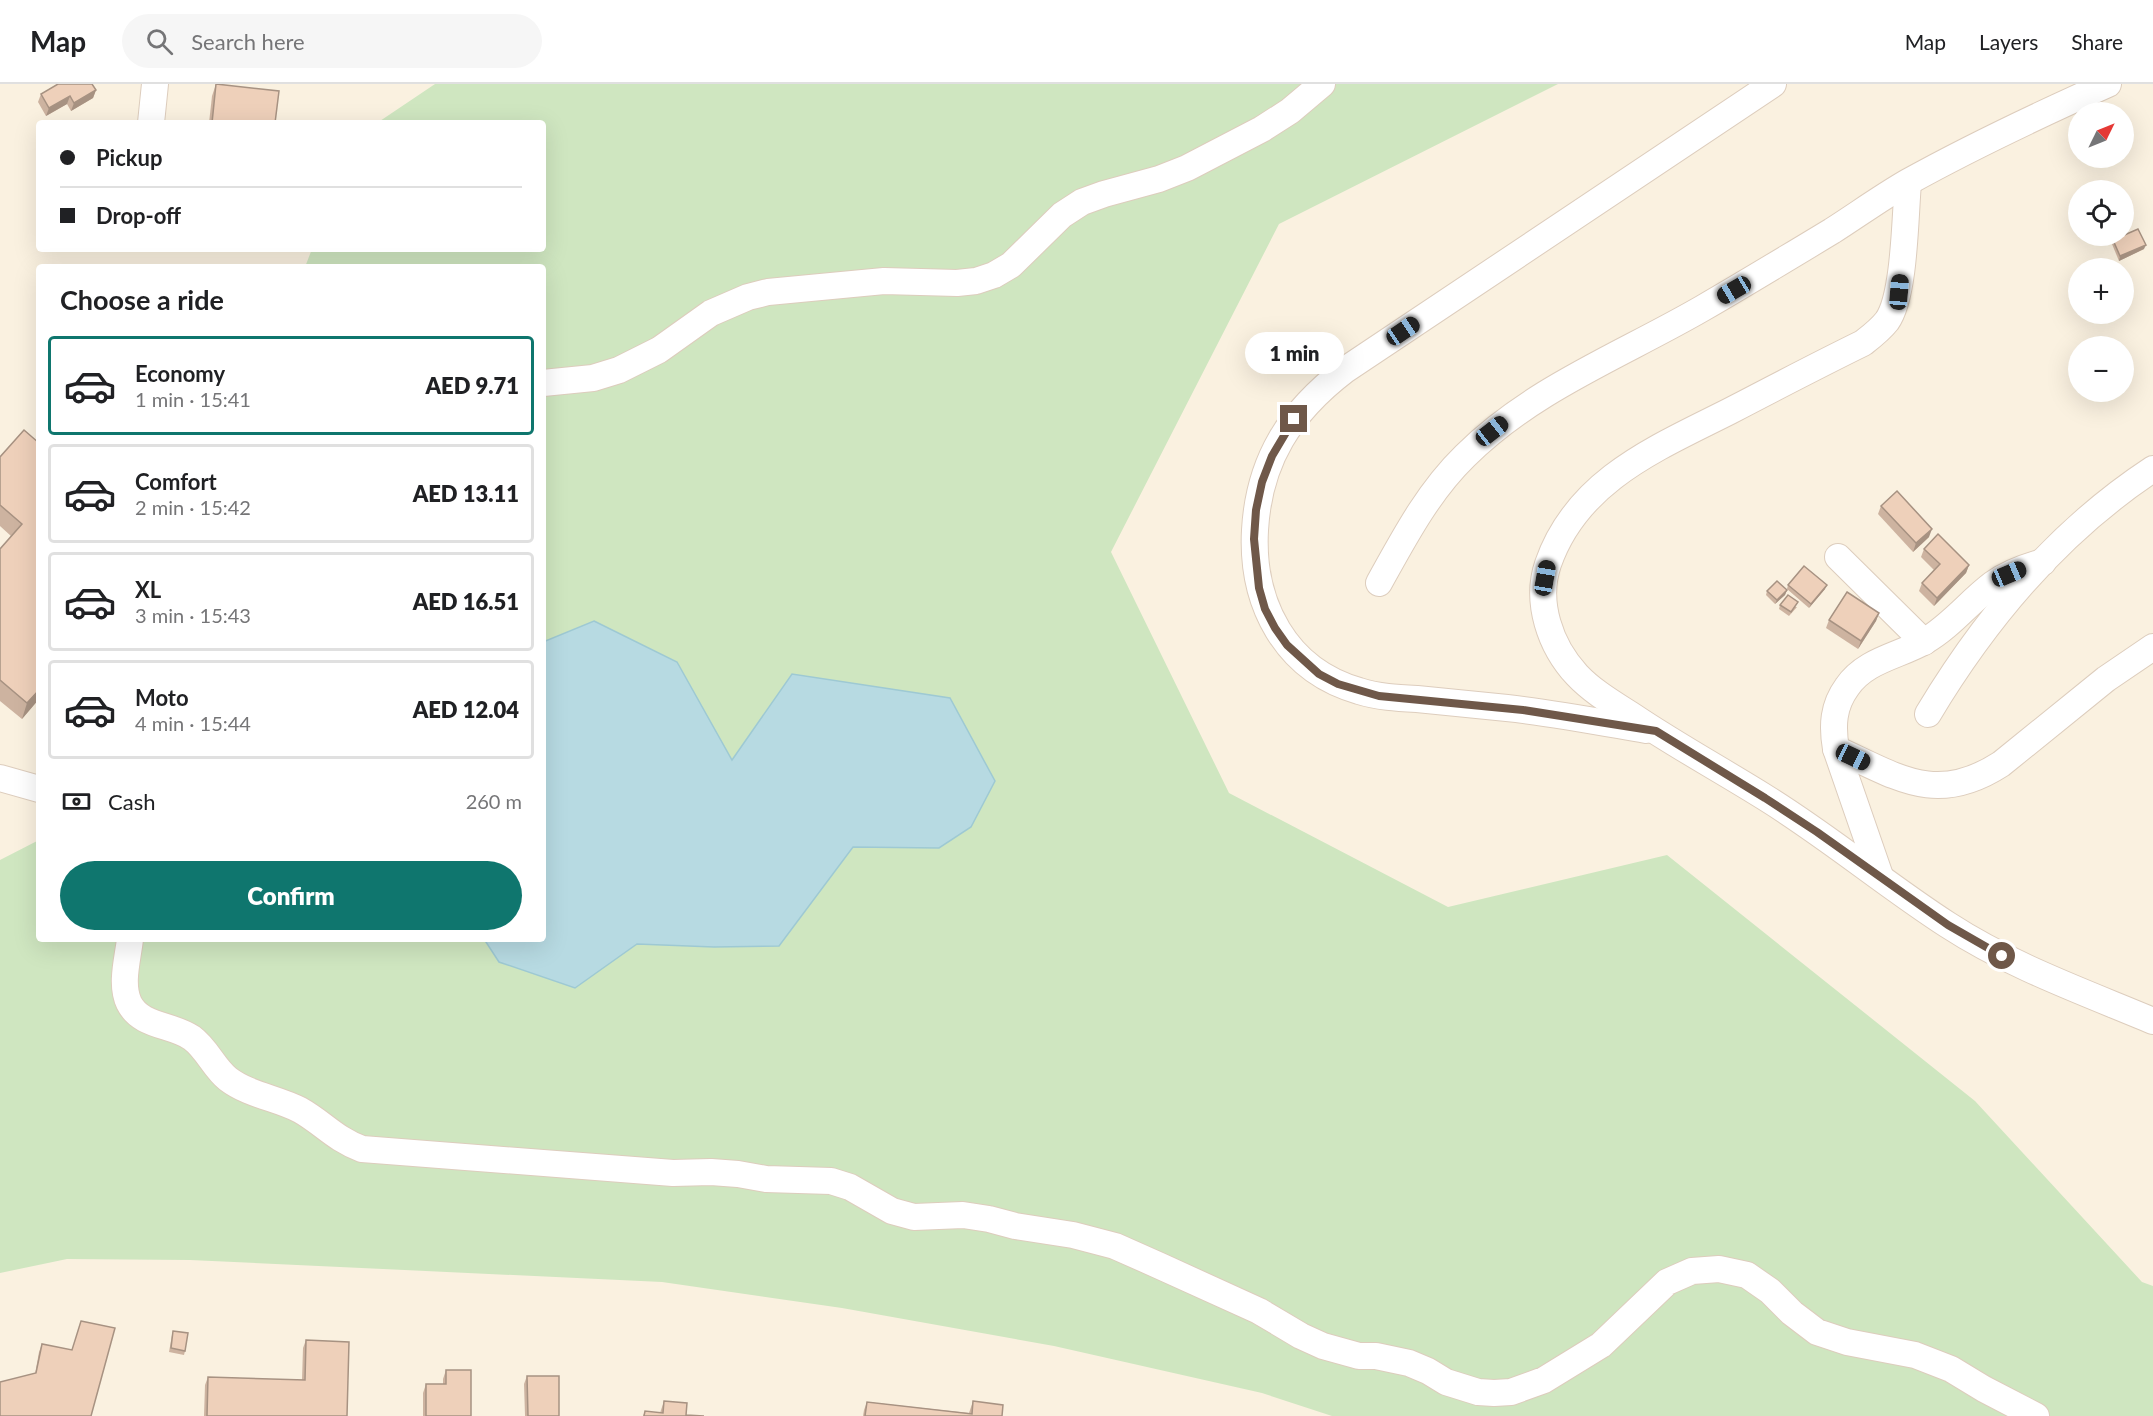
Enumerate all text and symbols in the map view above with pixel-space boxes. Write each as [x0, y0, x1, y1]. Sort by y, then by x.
search box [122, 14, 542, 68]
text: Map [30, 24, 86, 58]
icon: search [143, 25, 176, 58]
text: Search here [191, 28, 305, 55]
text: Map [1905, 29, 1946, 54]
text: Layers [1979, 29, 2038, 54]
text: Share [2071, 29, 2123, 54]
north arrow [2068, 102, 2134, 168]
map controls [2068, 102, 2134, 402]
text: Pickup [96, 144, 162, 171]
button: locate [2068, 180, 2134, 246]
text: Drop-off [96, 202, 181, 229]
button: + [2068, 258, 2134, 324]
car [1714, 273, 1754, 307]
car [1888, 273, 1910, 311]
text: Choose a ride [60, 283, 224, 316]
car [1383, 313, 1423, 349]
callout: 1 min [1244, 332, 1344, 374]
button: − [2068, 336, 2134, 402]
text: 1 min [1270, 341, 1319, 365]
icon: car [63, 359, 117, 413]
text: Economy [135, 360, 225, 387]
text: AED 9.71 [425, 372, 519, 399]
text: 1 min · 15:41 [135, 387, 251, 411]
route end [1280, 405, 1307, 432]
car [1472, 413, 1512, 449]
icon: car [63, 467, 117, 521]
text: Comfort [135, 468, 217, 495]
text: AED 13.11 [413, 480, 519, 507]
text: 2 min · 15:42 [135, 495, 251, 519]
car [1533, 559, 1557, 597]
car [1989, 559, 2029, 589]
icon: car [63, 575, 117, 629]
text: XL [135, 576, 161, 603]
text: AED 16.51 [413, 588, 519, 615]
text: 3 min · 15:43 [135, 603, 251, 627]
icon: car [63, 683, 117, 737]
text: Moto [135, 684, 189, 711]
text: AED 12.04 [413, 696, 519, 723]
text: 4 min · 15:44 [135, 711, 251, 735]
car [1833, 741, 1873, 773]
icon: cash [60, 785, 93, 818]
text: Cash [108, 788, 155, 815]
text: 260 m [466, 789, 522, 813]
button: Confirm [60, 861, 522, 930]
route start [1988, 942, 2015, 969]

